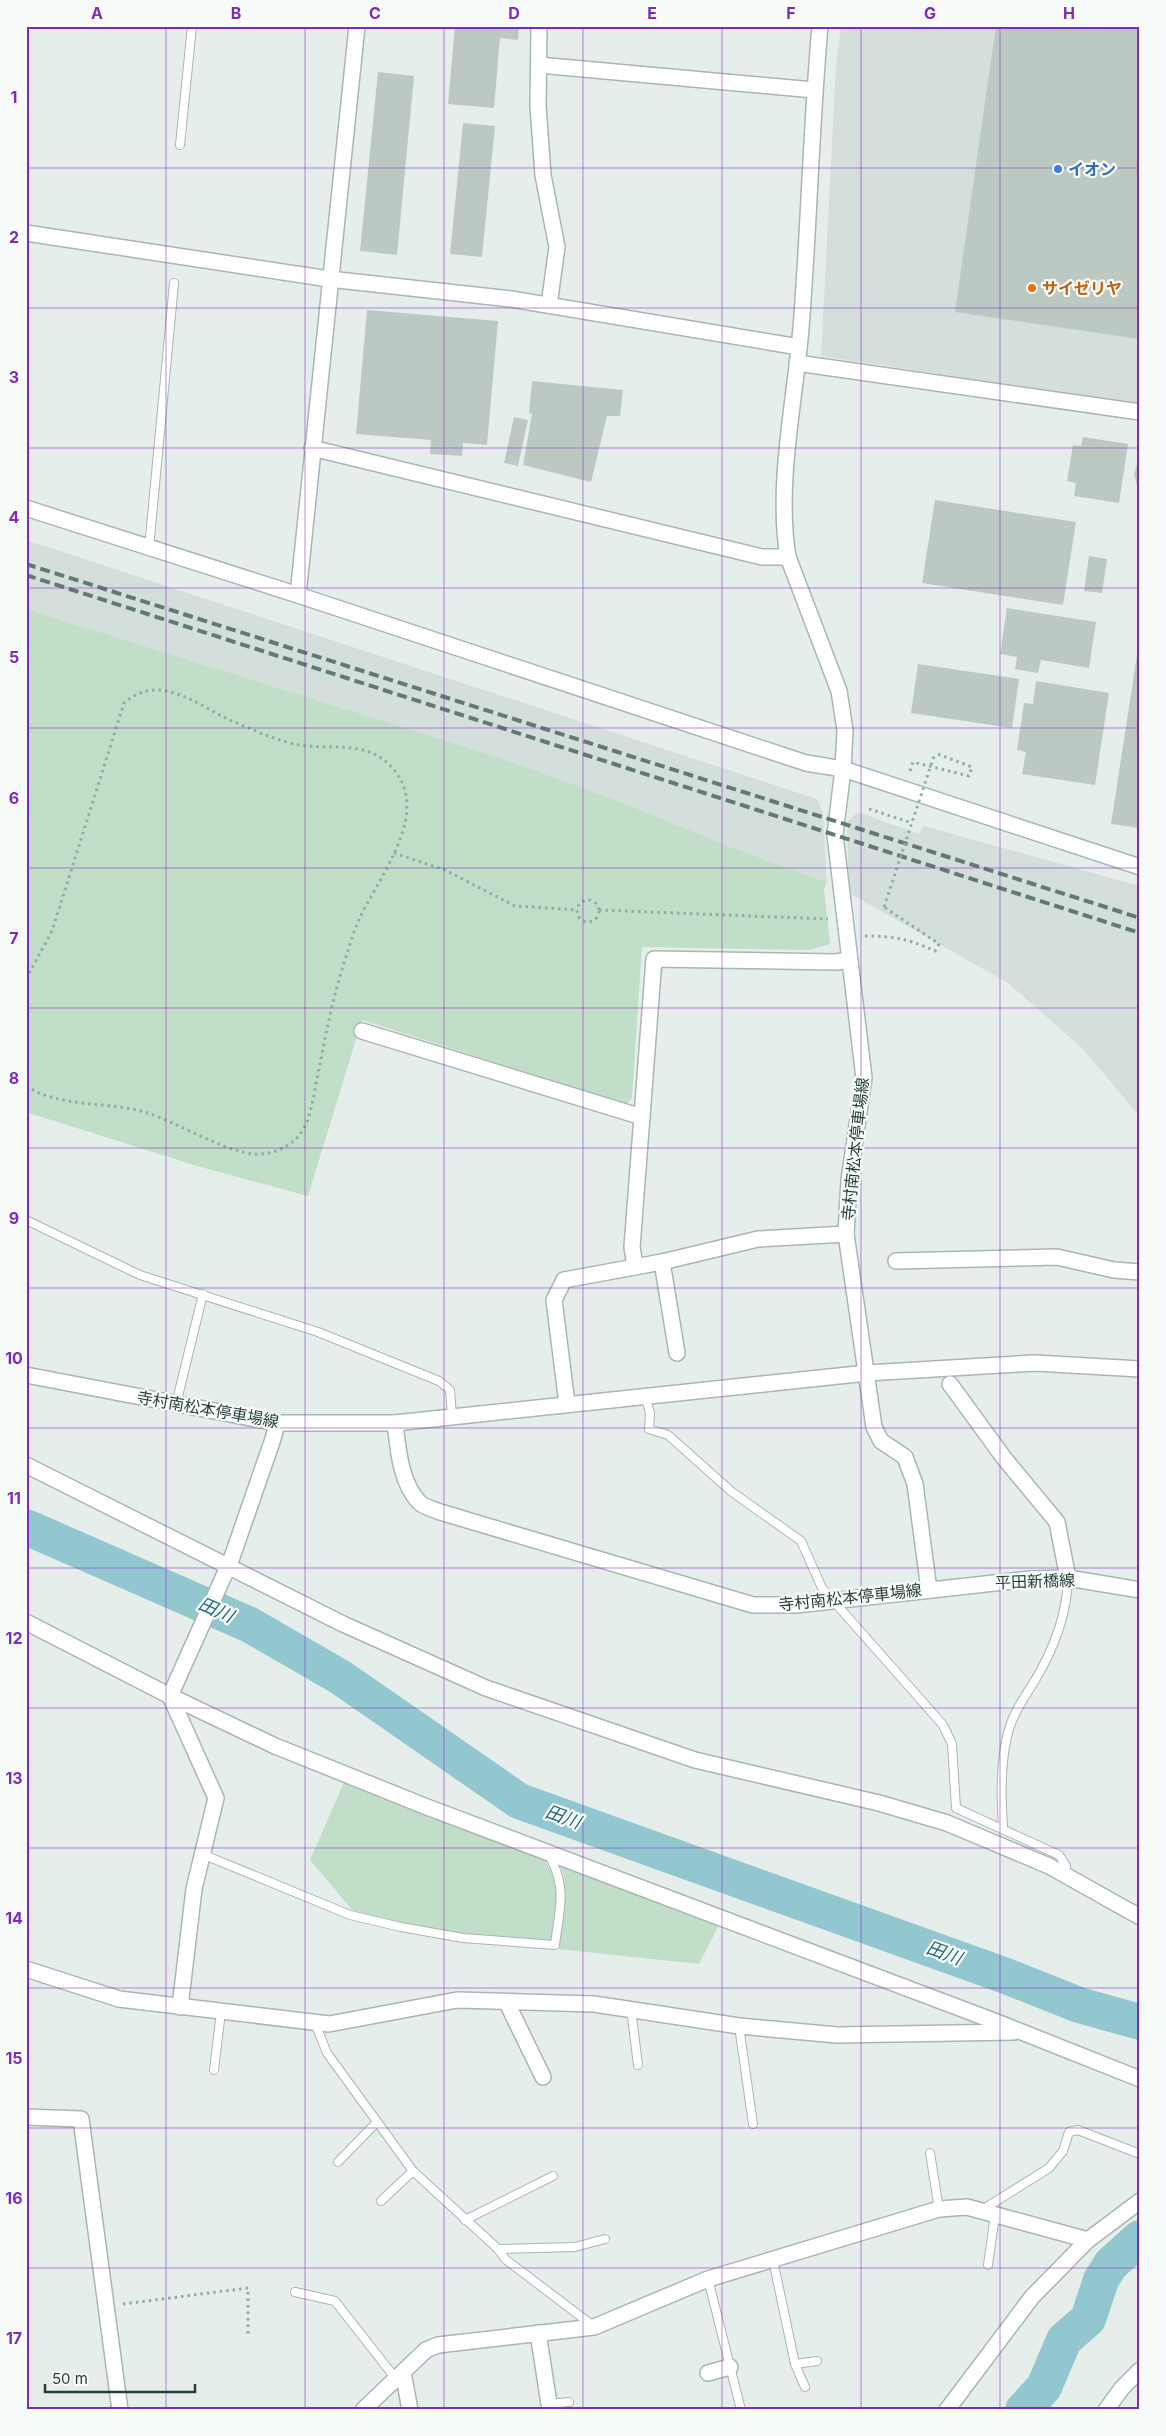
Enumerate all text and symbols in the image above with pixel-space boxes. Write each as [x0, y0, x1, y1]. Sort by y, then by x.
text: A [91, 3, 103, 23]
text: B [231, 3, 241, 23]
text: C [369, 3, 381, 23]
text: D [508, 3, 520, 23]
text: E [647, 3, 657, 23]
text: F [786, 3, 796, 23]
text: G [924, 3, 936, 23]
text: H [1063, 3, 1075, 23]
text: 1 [11, 87, 17, 107]
place label: イオン [1068, 159, 1116, 179]
marker: イオン [1052, 163, 1064, 175]
text: 2 [9, 227, 19, 247]
place label: サイゼリヤ [1042, 278, 1122, 298]
marker: サイゼリヤ [1026, 282, 1038, 294]
text: 3 [9, 367, 19, 387]
text: 4 [9, 507, 20, 527]
text: 5 [9, 647, 19, 667]
text: 6 [9, 788, 19, 808]
text: 7 [9, 928, 19, 948]
text: 8 [9, 1068, 19, 1088]
street label: 寺村南松本停車場線 [838, 1076, 872, 1222]
text: 9 [9, 1208, 19, 1228]
text: 10 [5, 1348, 23, 1368]
street label: 寺村南松本停車場線 [135, 1387, 281, 1431]
text: 11 [7, 1488, 21, 1508]
street label: 平田新橋線 [995, 1570, 1075, 1592]
street label: 寺村南松本停車場線 [777, 1580, 923, 1614]
water label: 田川 [195, 1593, 239, 1627]
text: 12 [6, 1628, 22, 1648]
text: 13 [5, 1768, 23, 1788]
water label: 田川 [543, 1801, 586, 1833]
text: 14 [5, 1908, 23, 1928]
water label: 田川 [924, 1937, 967, 1969]
text: 15 [5, 2048, 23, 2068]
text: 16 [5, 2188, 23, 2208]
text: 17 [6, 2328, 22, 2348]
scale bar [45, 2361, 195, 2393]
text: 50 m [52, 2369, 88, 2388]

